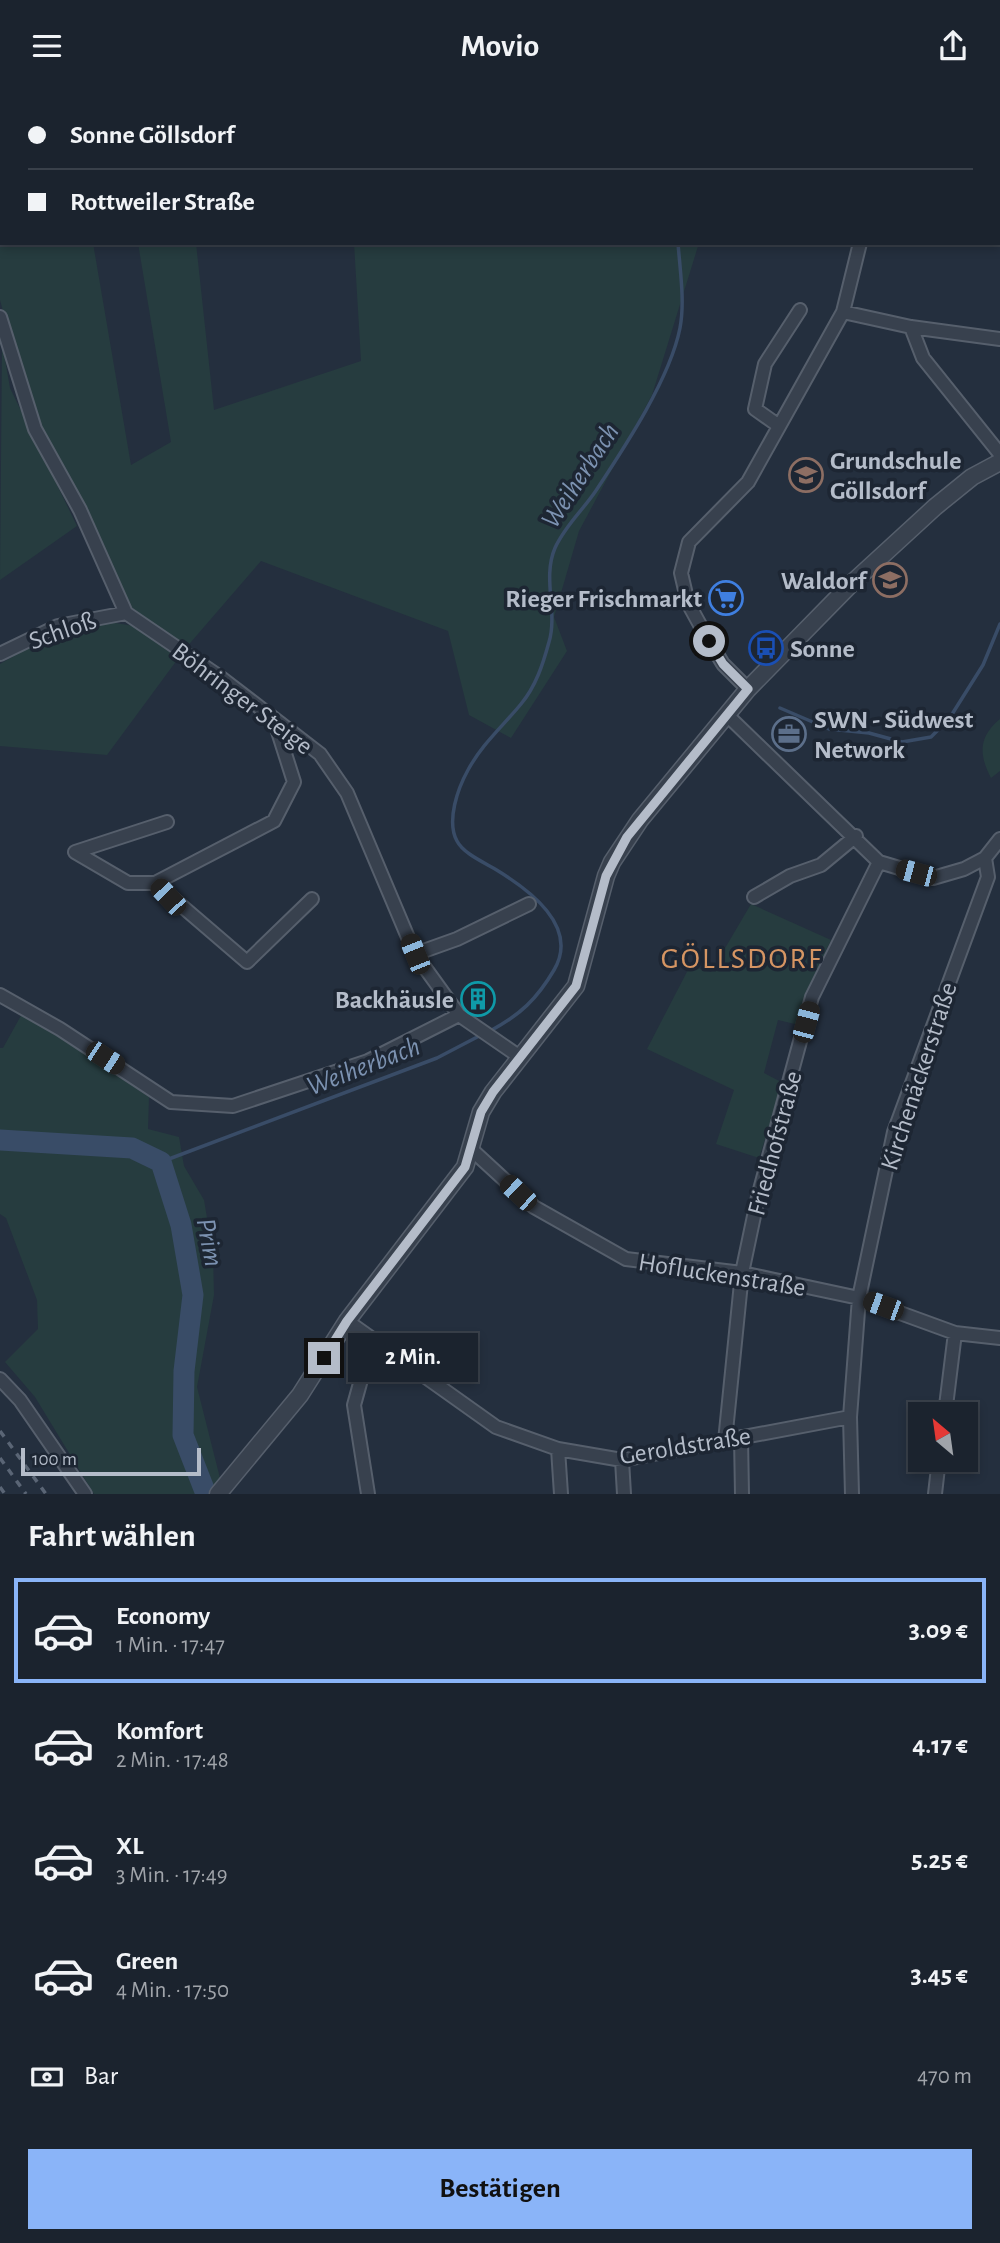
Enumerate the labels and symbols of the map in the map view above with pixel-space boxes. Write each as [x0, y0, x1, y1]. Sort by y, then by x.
water label: Weiherbach [537, 419, 625, 534]
place label: Grundschule Göllsdorf [830, 448, 961, 504]
school or university icon: Grundschule Göllsdorf [787, 456, 825, 494]
school or university icon: Waldorf [871, 561, 909, 599]
place label: Waldorf [781, 568, 868, 594]
supermarket icon: Rieger Frischmarkt [707, 579, 745, 617]
place label: Rieger Frischmarkt [505, 586, 702, 612]
street label: Schloß [26, 607, 99, 654]
route start [693, 625, 725, 657]
bus stop icon: Sonne [747, 629, 785, 667]
place label: Sonne [790, 636, 855, 662]
street label: Böhringer Steige [167, 638, 317, 760]
place label: SWN - Südwest Network [814, 707, 973, 763]
office icon: SWN - Südwest Network [770, 715, 808, 753]
car [893, 857, 940, 889]
car [146, 874, 191, 920]
car [398, 931, 433, 977]
district label: GÖLLSDORF [661, 943, 823, 974]
street label: Kirchenäckerstraße [876, 979, 962, 1174]
building icon: Backhäusle [459, 980, 497, 1018]
place label: Backhäusle [335, 987, 454, 1013]
car [791, 999, 822, 1045]
water label: Weiherbach [303, 1032, 424, 1101]
car [82, 1038, 129, 1078]
street label: Friedhofstraße [743, 1068, 807, 1218]
car [496, 1171, 541, 1215]
water label: Prim [191, 1216, 227, 1269]
street label: Hofluckenstraße [636, 1249, 807, 1301]
car [860, 1289, 907, 1323]
callout: 2 Min. [348, 1333, 478, 1383]
route end [308, 1342, 340, 1374]
north arrow [908, 1402, 978, 1472]
street label: Geroldstraße [618, 1423, 753, 1469]
scale bar [21, 1445, 201, 1477]

